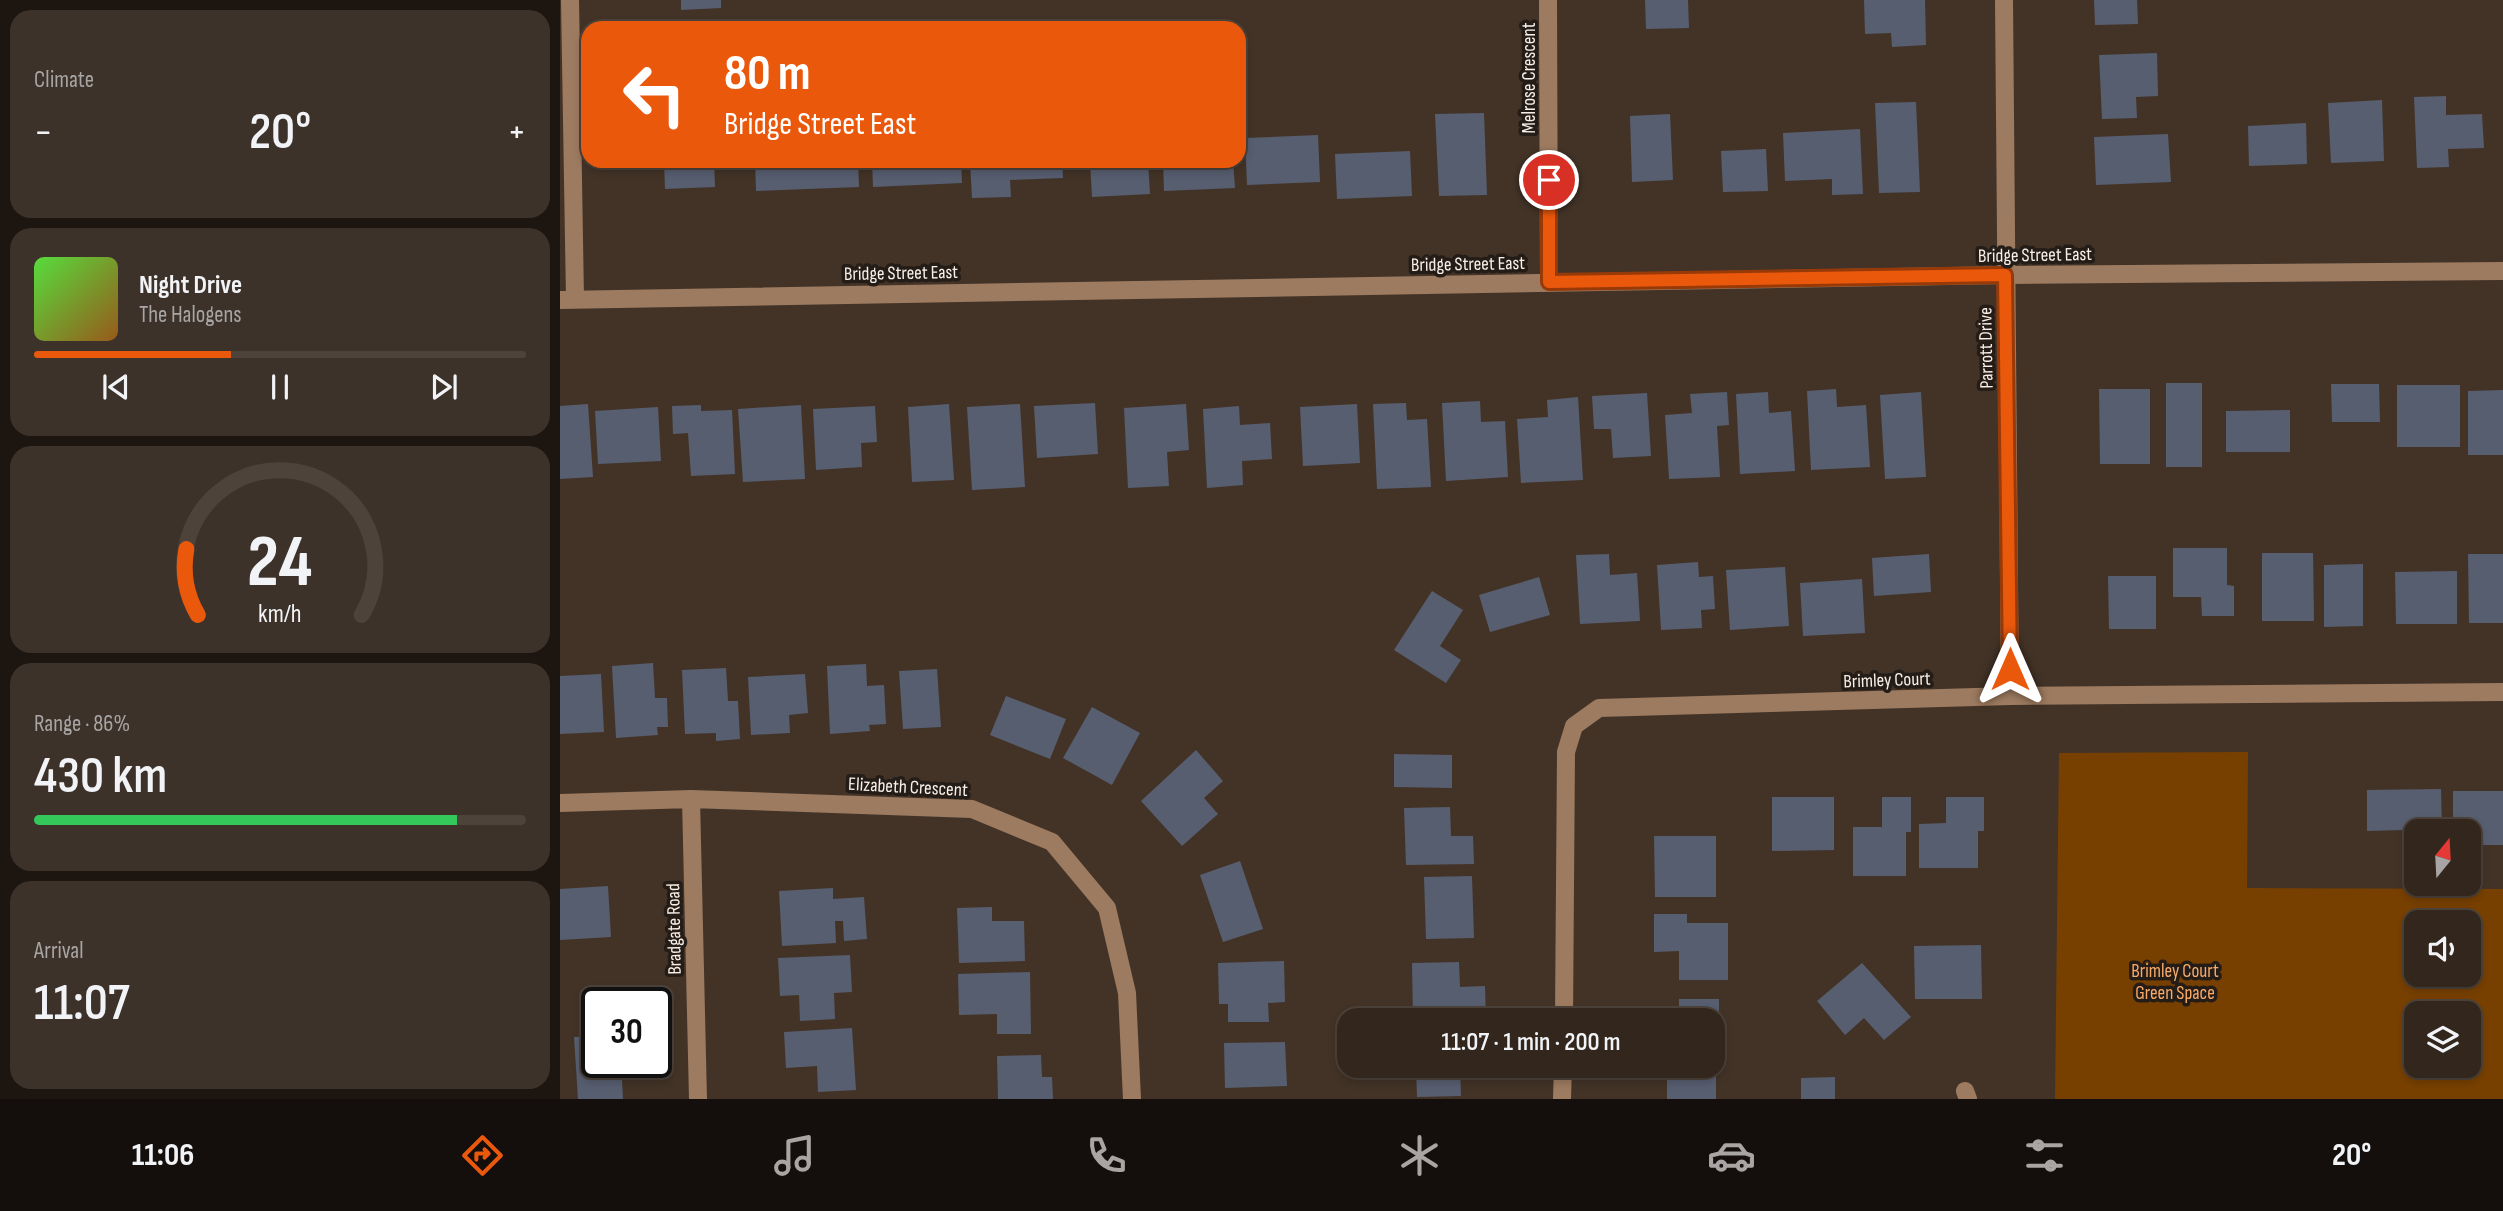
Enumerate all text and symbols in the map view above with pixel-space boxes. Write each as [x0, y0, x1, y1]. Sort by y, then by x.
street label: Melrose Crescent [1518, 22, 1541, 133]
text: 80 m [724, 45, 811, 104]
icon: left [609, 49, 700, 140]
text: Climate [34, 66, 94, 94]
text: 20° [249, 101, 311, 164]
text: Bridge Street East [724, 105, 916, 144]
text: − [34, 110, 53, 155]
text: + [507, 110, 526, 155]
pin [1519, 150, 1579, 210]
icon: arrive [1530, 161, 1568, 199]
street label: Bridge Street East [1978, 243, 2092, 268]
street label: Bridge Street East [1411, 252, 1525, 277]
street label: Bridge Street East [844, 261, 958, 286]
text: Night Drive [139, 270, 242, 301]
text: The Halogens [139, 301, 242, 329]
street label: Parrott Drive [1974, 307, 1999, 389]
icon: previous [97, 368, 135, 406]
icon: pause [261, 368, 299, 406]
icon: next [425, 368, 463, 406]
text: 24 [247, 520, 313, 608]
text: km/h [258, 599, 302, 630]
position arrow [1973, 632, 2047, 706]
street label: Brimley Court [1843, 667, 1931, 694]
text: Range · 86% [34, 710, 130, 738]
text: 430 km [34, 745, 167, 808]
street label: Elizabeth Crescent [847, 773, 969, 802]
north arrow [2404, 819, 2482, 896]
map controls [2404, 819, 2481, 1078]
street label: Bradgate Road [662, 883, 687, 975]
button: sound [2404, 910, 2481, 987]
text: Arrival [34, 937, 83, 965]
park label: Brimley Court Green Space [2131, 960, 2219, 1005]
text: 11:07 [34, 972, 130, 1035]
speed limit sign: 30 [581, 987, 672, 1078]
button: layers [2404, 1001, 2481, 1078]
text: 11:07 · 1 min · 200 m [1441, 1027, 1621, 1058]
icon: directions [458, 1131, 507, 1180]
icon: music [770, 1131, 819, 1180]
icon: phone [1082, 1131, 1131, 1180]
icon: climate [1395, 1131, 1444, 1180]
icon: car [1707, 1131, 1756, 1180]
icon: filters [2020, 1131, 2069, 1180]
text: 11:06 [132, 1136, 194, 1175]
text: 20° [2332, 1136, 2371, 1175]

